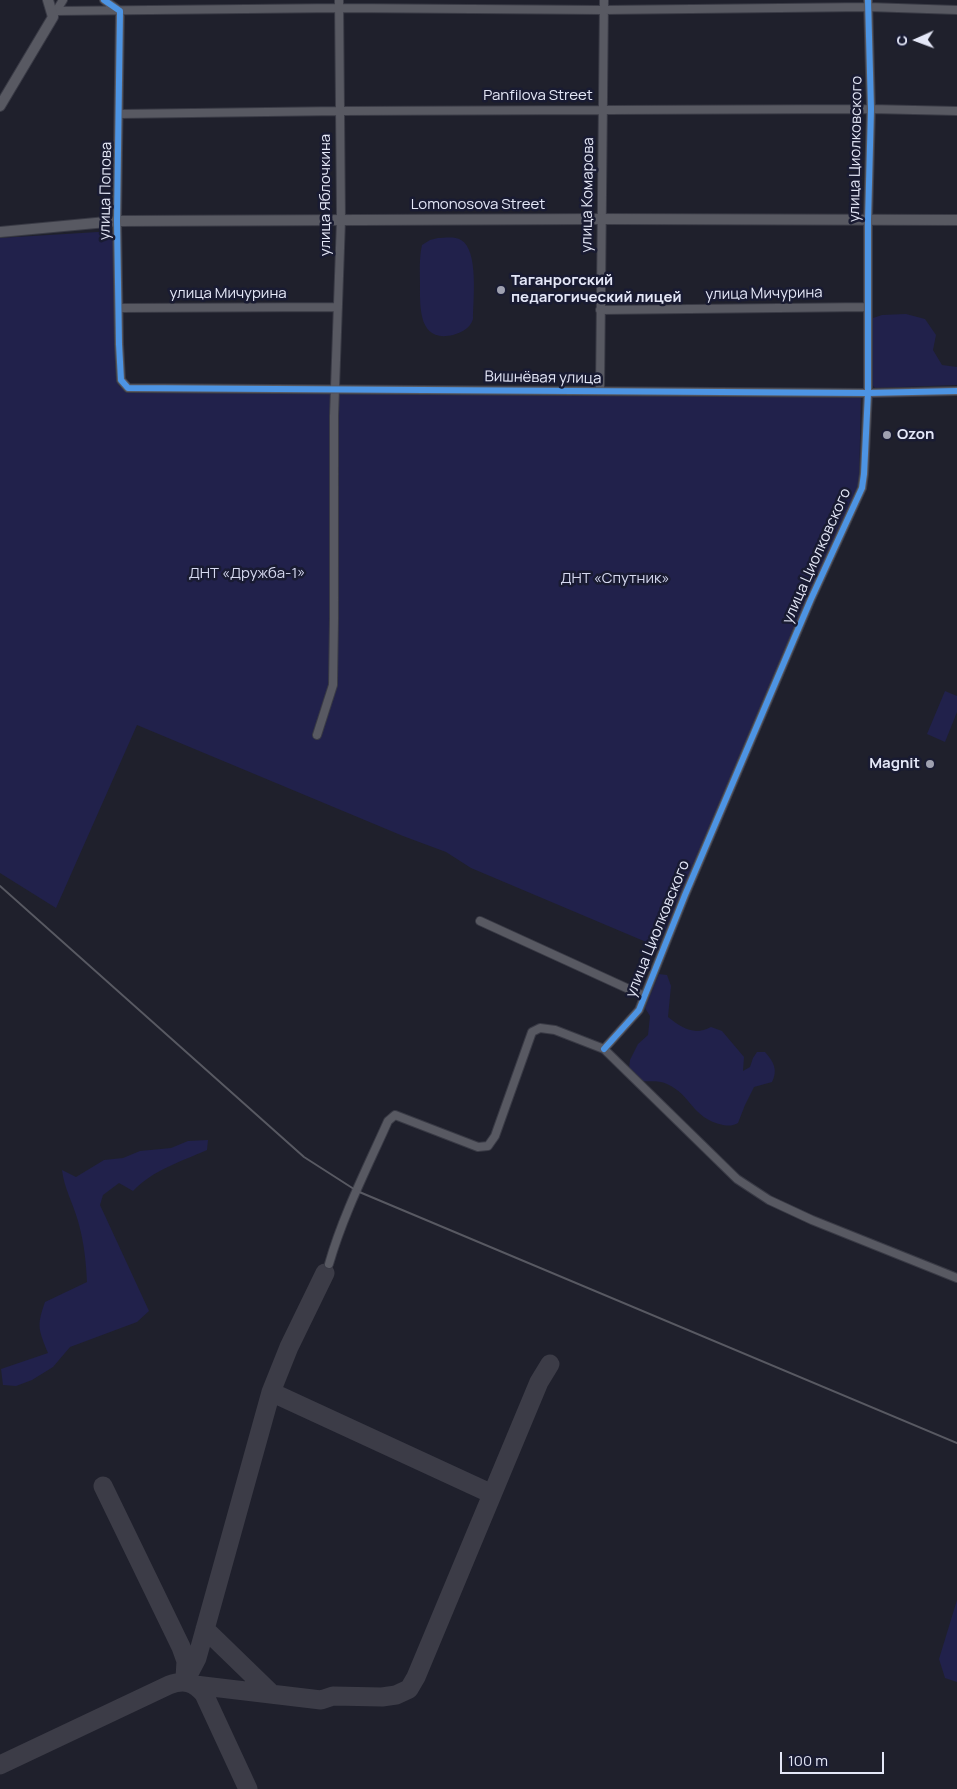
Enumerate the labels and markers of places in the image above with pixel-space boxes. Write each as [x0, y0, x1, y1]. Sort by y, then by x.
place label: Таганрогский педагогический лицей [511, 272, 682, 307]
marker: Таганрогский педагогический лицей [495, 284, 507, 296]
place label: Ozon [897, 426, 934, 444]
marker: Ozon [881, 429, 893, 441]
place label: Magnit [869, 755, 920, 773]
marker: Magnit [924, 758, 936, 770]

